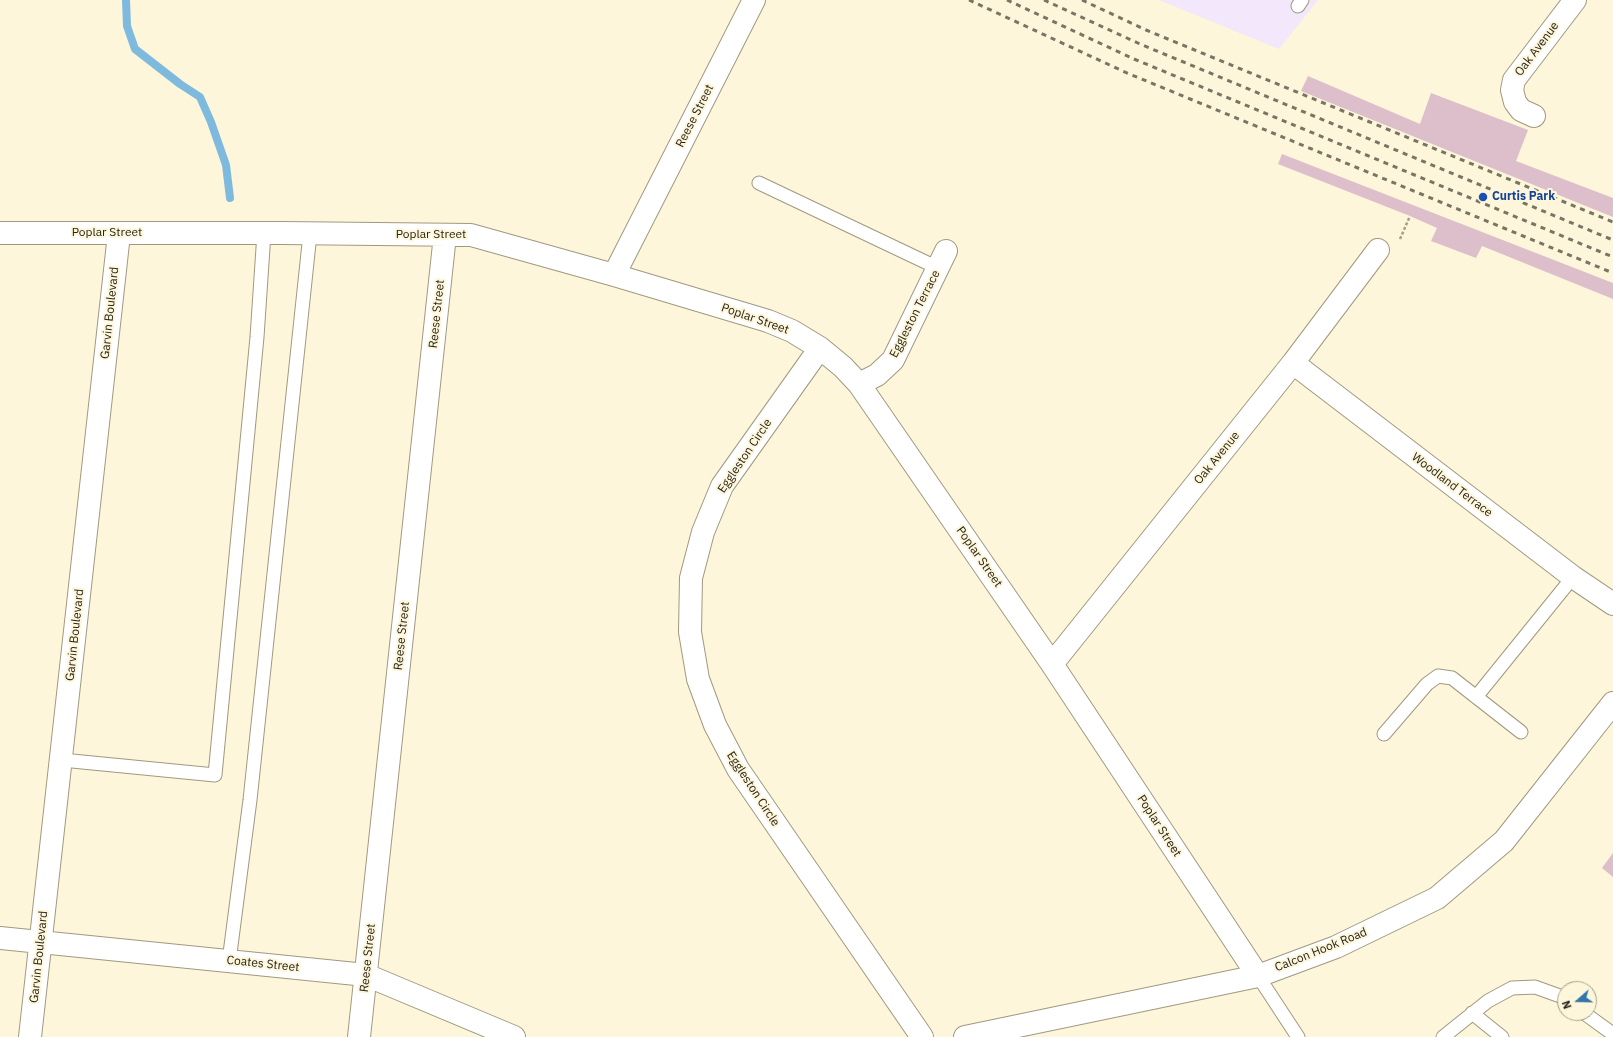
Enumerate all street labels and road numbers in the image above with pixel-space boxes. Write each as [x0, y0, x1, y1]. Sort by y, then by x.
street label: Oak Avenue [1512, 19, 1562, 79]
street label: Reese Street [673, 82, 717, 150]
street label: Poplar Street [72, 226, 142, 240]
street label: Poplar Street [396, 228, 466, 242]
street label: Garvin Boulevard [98, 266, 122, 360]
street label: Eggleston Terrace [887, 268, 943, 360]
street label: Reese Street [426, 279, 448, 349]
street label: Poplar Street [719, 301, 791, 337]
street label: Eggleston Circle [715, 416, 775, 496]
street label: Oak Avenue [1191, 429, 1243, 487]
street label: Woodland Terrace [1409, 450, 1495, 520]
street label: Poplar Street [953, 524, 1005, 590]
street label: Garvin Boulevard [63, 588, 87, 682]
street label: Reese Street [391, 601, 413, 671]
street label: Eggleston Circle [723, 749, 783, 829]
street label: Poplar Street [1134, 793, 1184, 859]
street label: Garvin Boulevard [27, 910, 51, 1004]
street label: Reese Street [357, 923, 379, 993]
street label: Calcon Hook Road [1273, 925, 1369, 975]
street label: Coates Street [226, 953, 300, 975]

